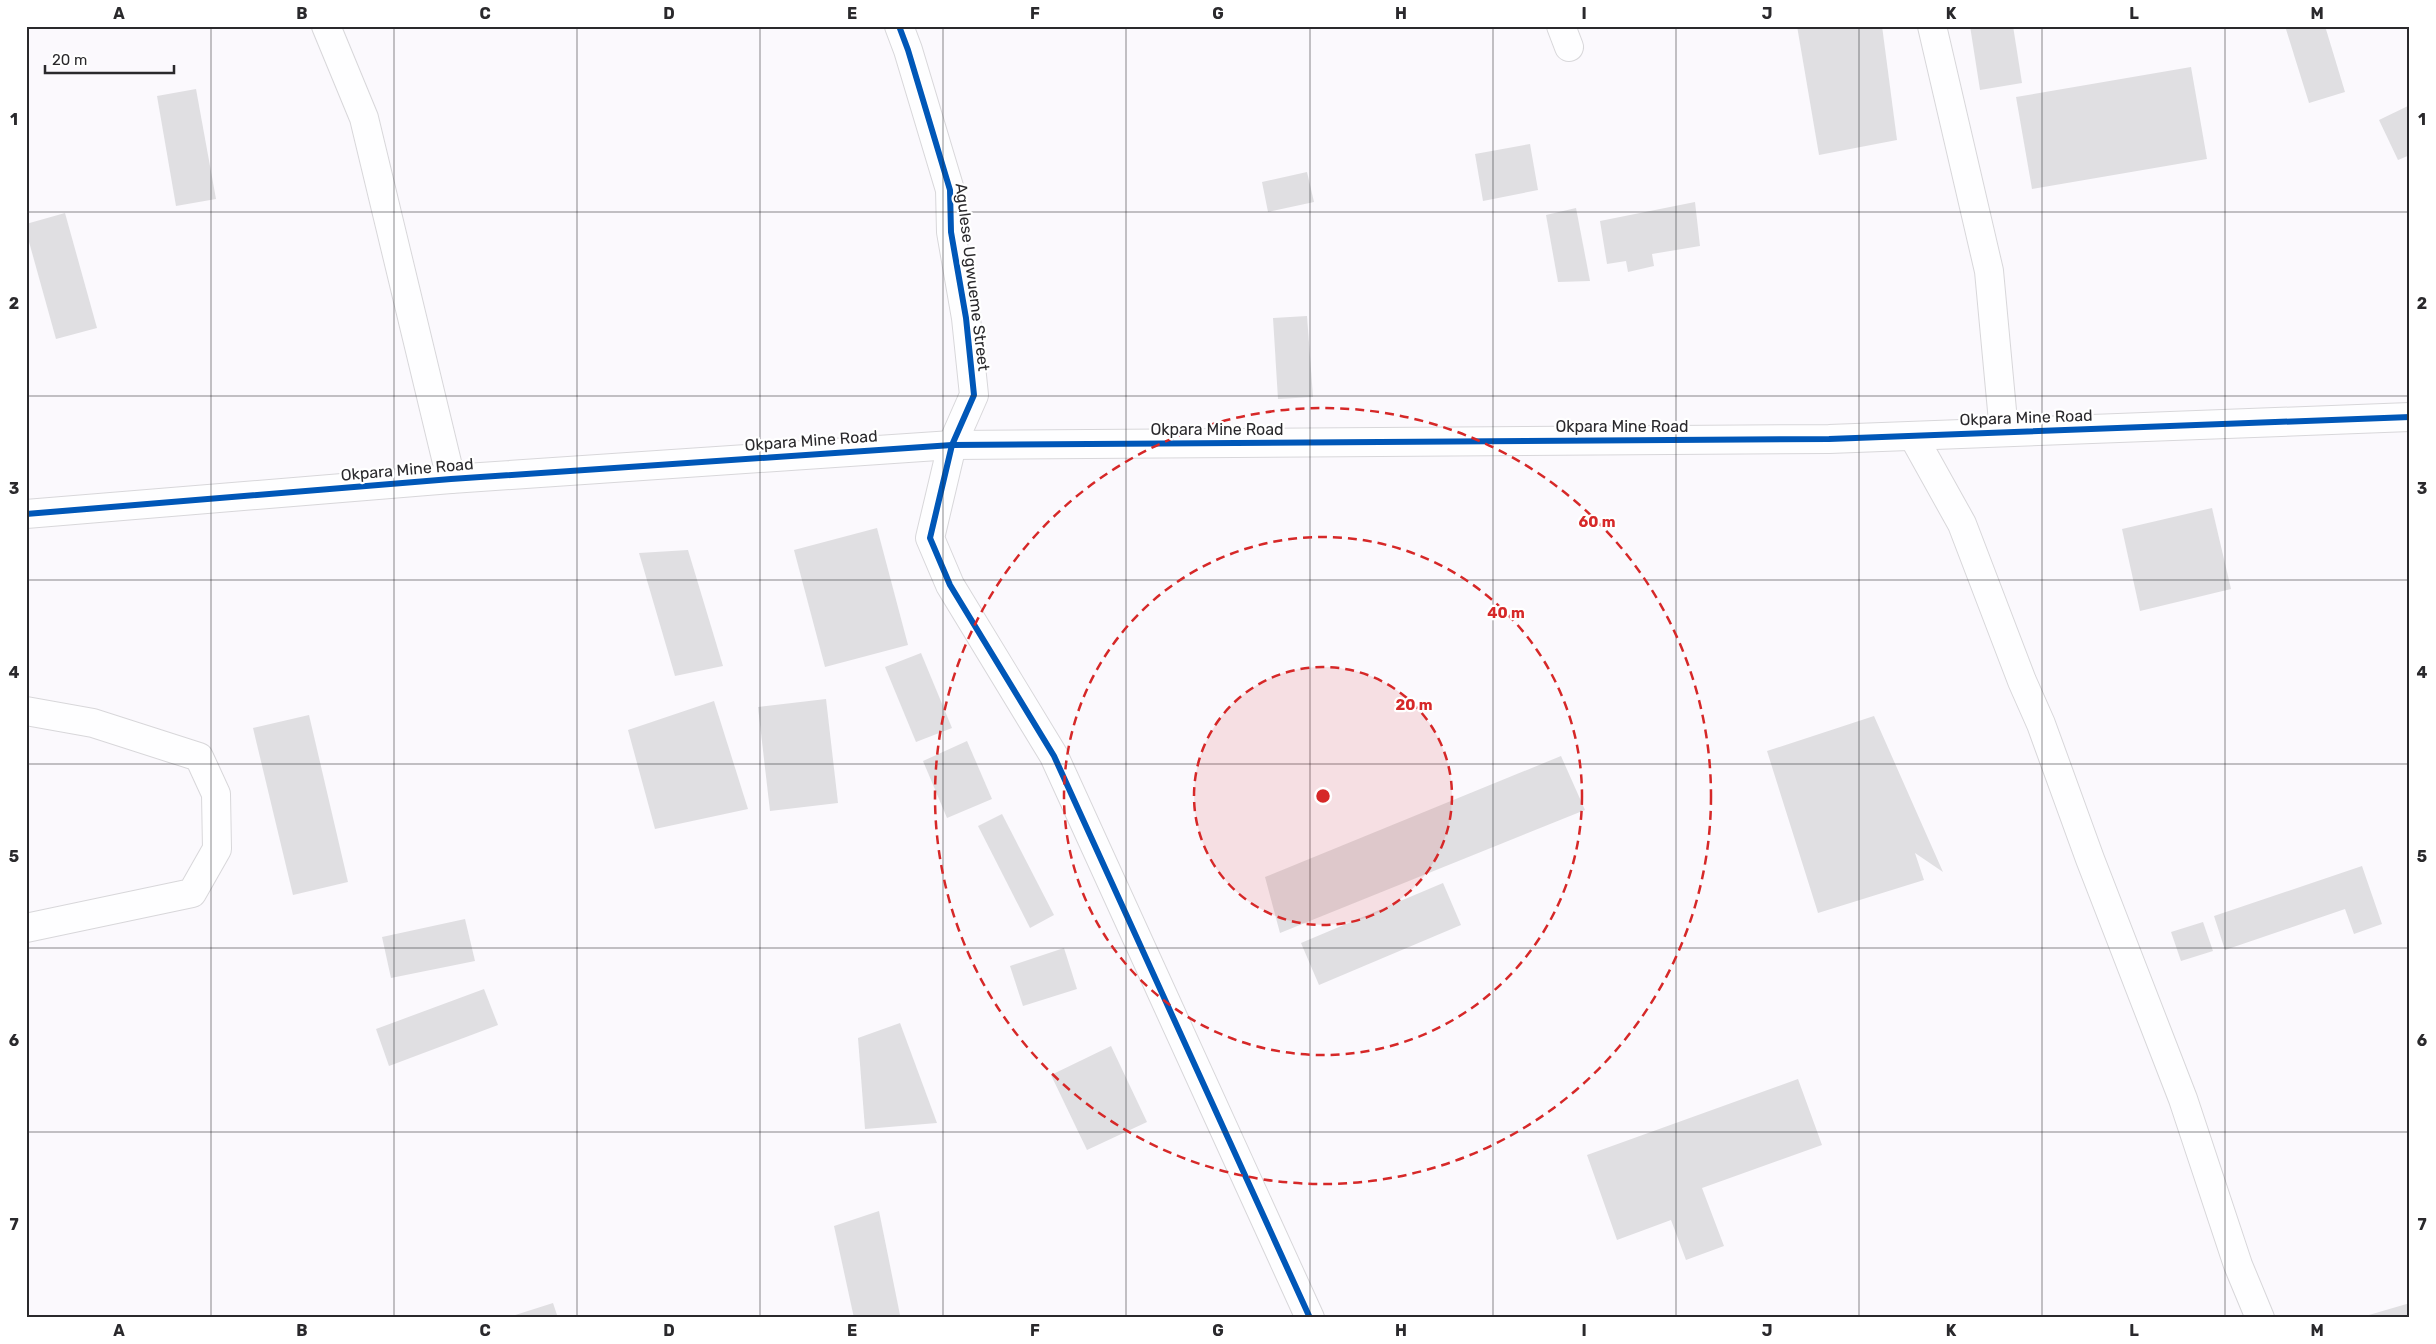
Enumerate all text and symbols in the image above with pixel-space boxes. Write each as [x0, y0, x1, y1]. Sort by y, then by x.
text: A [113, 4, 125, 23]
text: B [296, 4, 308, 23]
text: C [479, 4, 491, 23]
text: D [663, 4, 675, 23]
text: E [847, 4, 857, 23]
text: F [1030, 4, 1040, 23]
text: G [1212, 4, 1224, 23]
text: H [1395, 4, 1407, 23]
text: I [1581, 4, 1587, 23]
text: J [1762, 4, 1772, 23]
text: K [1946, 4, 1957, 23]
text: L [2129, 4, 2139, 23]
text: M [2310, 4, 2324, 23]
scale bar [45, 42, 174, 74]
text: 20 m [52, 51, 87, 69]
text: 1 [10, 110, 18, 129]
text: 1 [2418, 110, 2426, 129]
street label: Agulese Ugwueme Street [952, 182, 993, 372]
text: 2 [9, 294, 19, 313]
text: 2 [2417, 294, 2427, 313]
street label: Okpara Mine Road [1959, 406, 2093, 429]
street label: Okpara Mine Road [1555, 417, 1689, 436]
street label: Okpara Mine Road [1150, 420, 1284, 439]
street label: Okpara Mine Road [744, 426, 878, 455]
street label: Okpara Mine Road [340, 454, 474, 485]
text: 3 [9, 479, 19, 498]
text: 3 [2417, 479, 2427, 498]
text: 60 m [1579, 513, 1615, 531]
text: 40 m [1487, 604, 1525, 622]
text: 4 [9, 663, 20, 682]
text: 4 [2417, 663, 2428, 682]
text: 20 m [1396, 696, 1432, 714]
centre of rings [1314, 787, 1332, 805]
text: 5 [9, 847, 19, 866]
text: 5 [2417, 847, 2427, 866]
text: 6 [9, 1031, 19, 1050]
text: 6 [2417, 1031, 2427, 1050]
text: 7 [9, 1215, 19, 1234]
text: 7 [2417, 1215, 2427, 1234]
text: A [113, 1321, 125, 1340]
text: B [296, 1321, 308, 1340]
text: C [479, 1321, 491, 1340]
text: D [663, 1321, 675, 1340]
text: E [847, 1321, 857, 1340]
text: F [1030, 1321, 1040, 1340]
text: G [1212, 1321, 1224, 1340]
text: H [1395, 1321, 1407, 1340]
text: I [1581, 1321, 1587, 1340]
text: J [1762, 1321, 1772, 1340]
text: K [1946, 1321, 1957, 1340]
text: L [2129, 1321, 2139, 1340]
text: M [2310, 1321, 2324, 1340]

